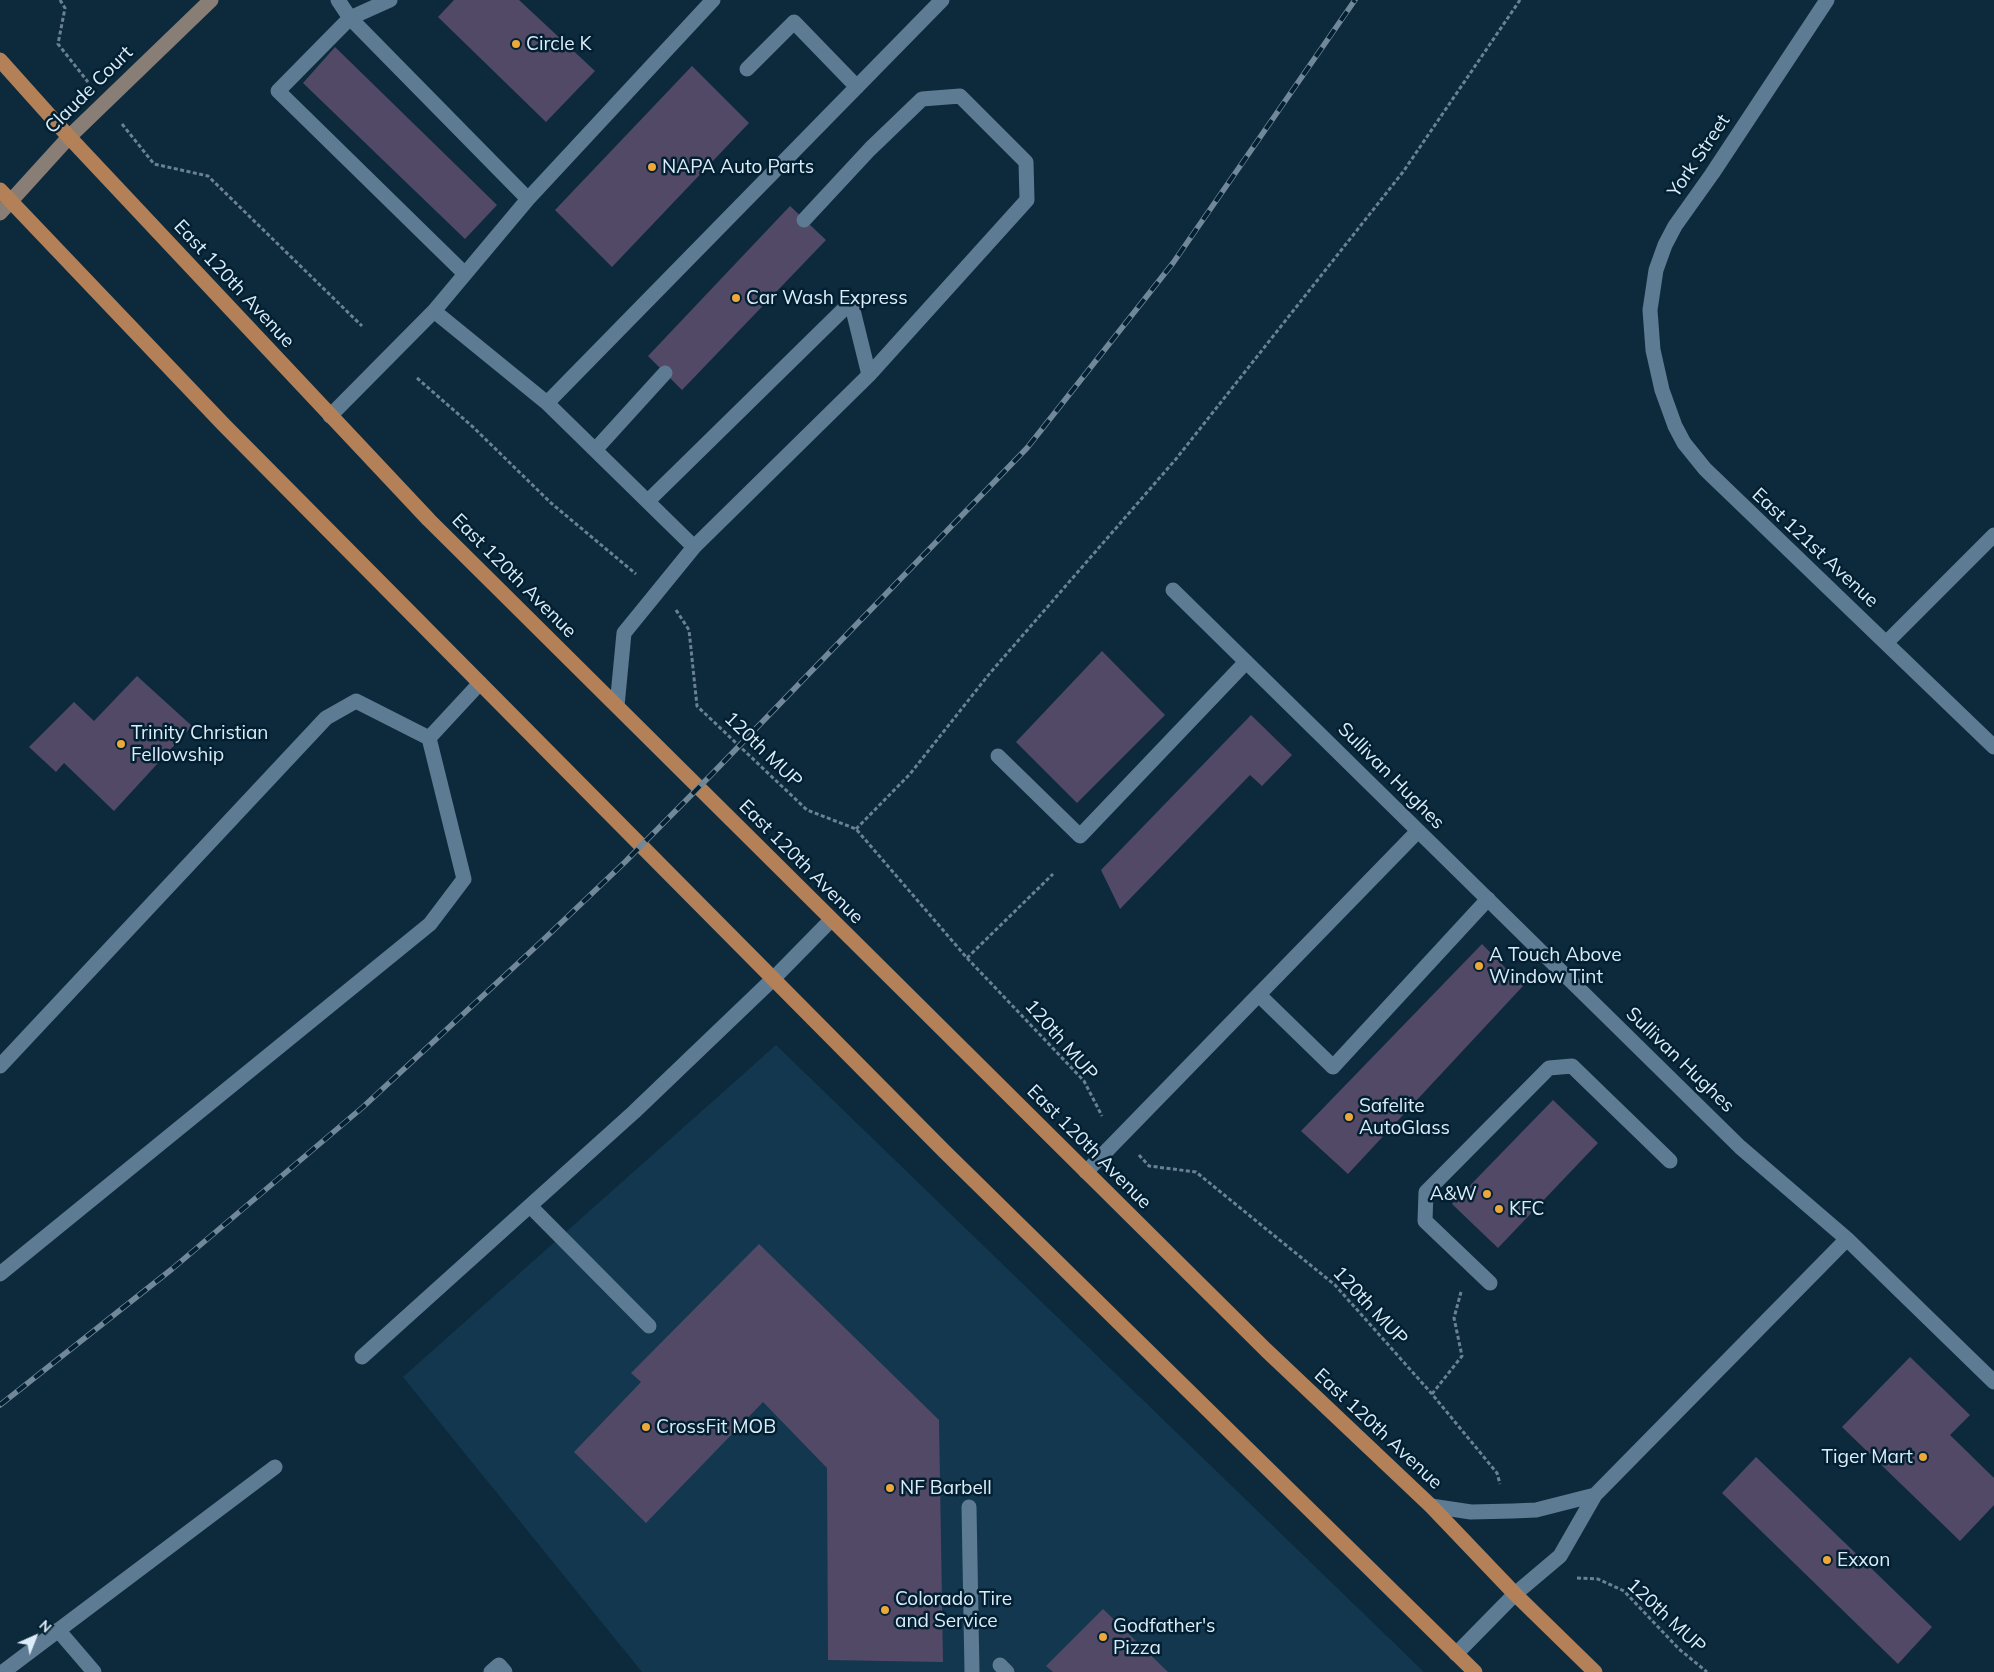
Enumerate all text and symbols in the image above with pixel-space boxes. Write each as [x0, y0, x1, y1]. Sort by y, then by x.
place label: Circle K [526, 33, 592, 55]
marker: Circle K [510, 38, 522, 50]
street label: Claude Court [40, 41, 138, 139]
street label: York Street [1663, 110, 1735, 202]
place label: NAPA Auto Parts [662, 156, 814, 178]
marker: NAPA Auto Parts [646, 161, 658, 173]
street label: East 120th Avenue [169, 215, 299, 353]
place label: Car Wash Express [746, 287, 908, 309]
marker: Car Wash Express [730, 292, 742, 304]
street label: East 121st Avenue [1747, 484, 1883, 612]
street label: East 120th Avenue [447, 509, 581, 643]
street label: 120th MUP [719, 707, 807, 793]
street label: Sullivan Hughes [1333, 718, 1449, 834]
place label: Trinity Christian Fellowship [131, 722, 269, 766]
marker: Trinity Christian Fellowship [115, 738, 127, 750]
street label: East 120th Avenue [734, 795, 868, 929]
place label: A Touch Above Window Tint [1489, 944, 1622, 988]
marker: A Touch Above Window Tint [1473, 960, 1485, 972]
street label: 120th MUP [1020, 995, 1102, 1085]
street label: Sullivan Hughes [1621, 1003, 1739, 1117]
street label: East 120th Avenue [1022, 1080, 1156, 1214]
place label: Safelite AutoGlass [1359, 1095, 1450, 1139]
marker: Safelite AutoGlass [1343, 1111, 1355, 1123]
place label: A&W [1430, 1183, 1477, 1205]
marker: A&W [1481, 1188, 1493, 1200]
place label: KFC [1509, 1198, 1544, 1220]
marker: KFC [1493, 1203, 1505, 1215]
street label: 120th MUP [1328, 1262, 1412, 1350]
street label: East 120th Avenue [1309, 1364, 1447, 1494]
place label: CrossFit MOB [656, 1416, 776, 1438]
marker: CrossFit MOB [640, 1421, 652, 1433]
place label: Tiger Mart [1822, 1446, 1913, 1468]
marker: Tiger Mart [1917, 1451, 1929, 1463]
place label: NF Barbell [900, 1477, 992, 1499]
marker: NF Barbell [884, 1482, 896, 1494]
place label: Exxon [1837, 1549, 1890, 1571]
marker: Exxon [1821, 1554, 1833, 1566]
street label: 120th MUP [1622, 1574, 1710, 1658]
place label: Colorado Tire and Service [895, 1588, 1012, 1632]
marker: Colorado Tire and Service [879, 1604, 891, 1616]
north arrow [10, 1612, 60, 1662]
place label: Godfather's Pizza [1113, 1615, 1216, 1659]
text: N [35, 1616, 55, 1636]
marker: Godfather's Pizza [1097, 1631, 1109, 1643]

